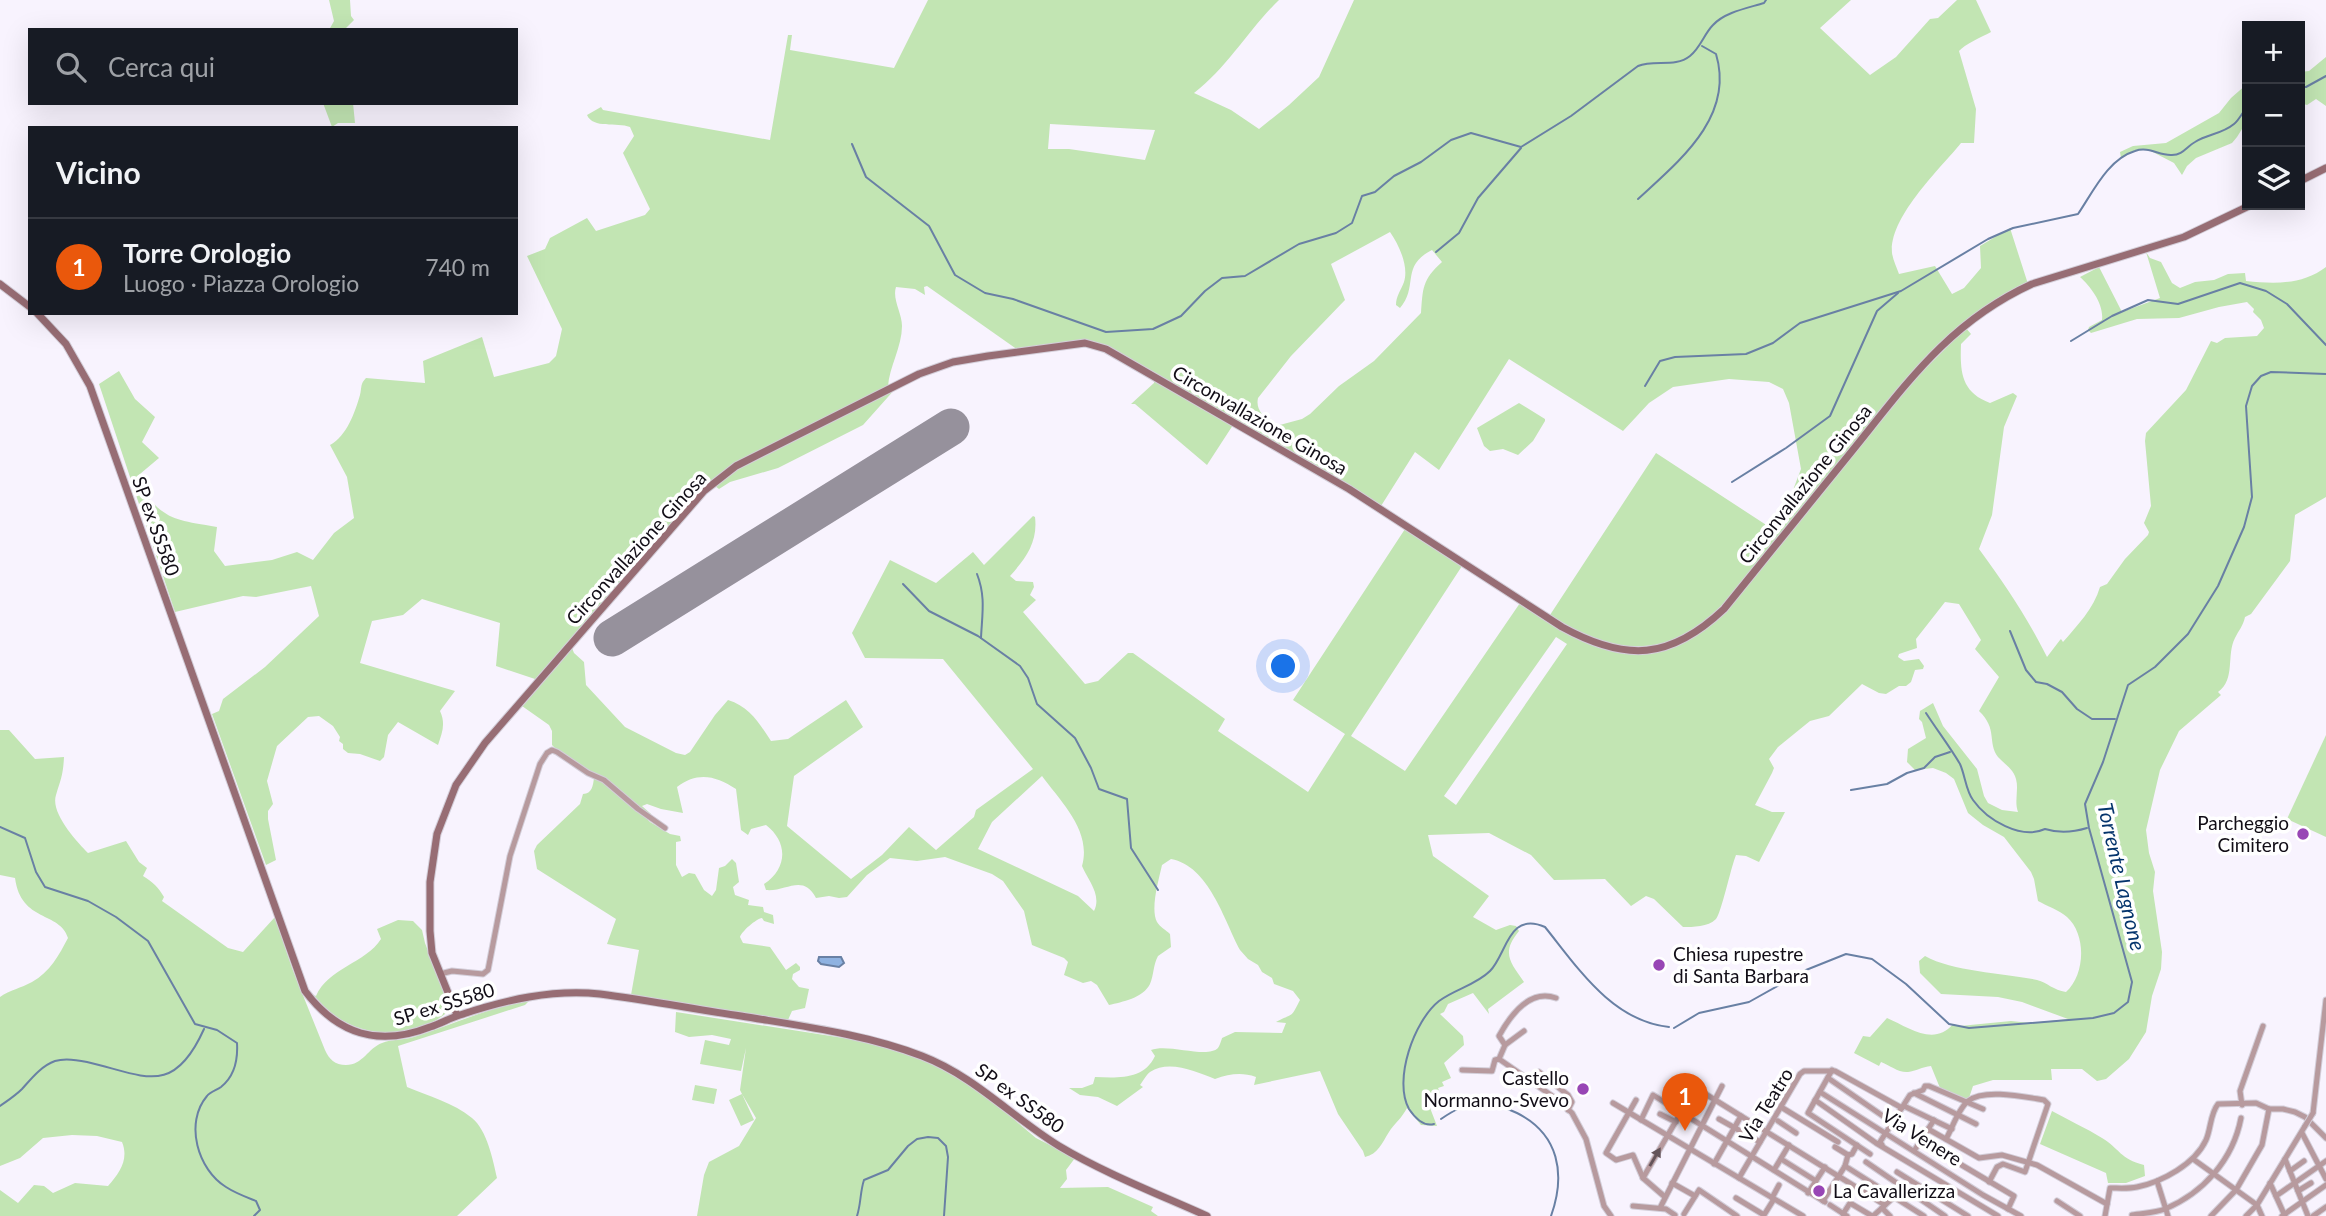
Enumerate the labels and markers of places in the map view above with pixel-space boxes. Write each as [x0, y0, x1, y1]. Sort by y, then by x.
place label: Parcheggio Cimitero [2197, 811, 2289, 856]
marker: Parcheggio Cimitero [2295, 826, 2311, 842]
place label: Chiesa rupestre di Santa Barbara [1673, 942, 1809, 987]
marker: Chiesa rupestre di Santa Barbara [1651, 957, 1667, 973]
place label: Castello Normanno-Svevo [1423, 1066, 1569, 1111]
pin: 1 [1662, 1073, 1708, 1131]
marker: Castello Normanno-Svevo [1575, 1081, 1591, 1097]
place label: La Cavallerizza [1833, 1179, 1955, 1202]
marker: La Cavallerizza [1811, 1183, 1827, 1199]

